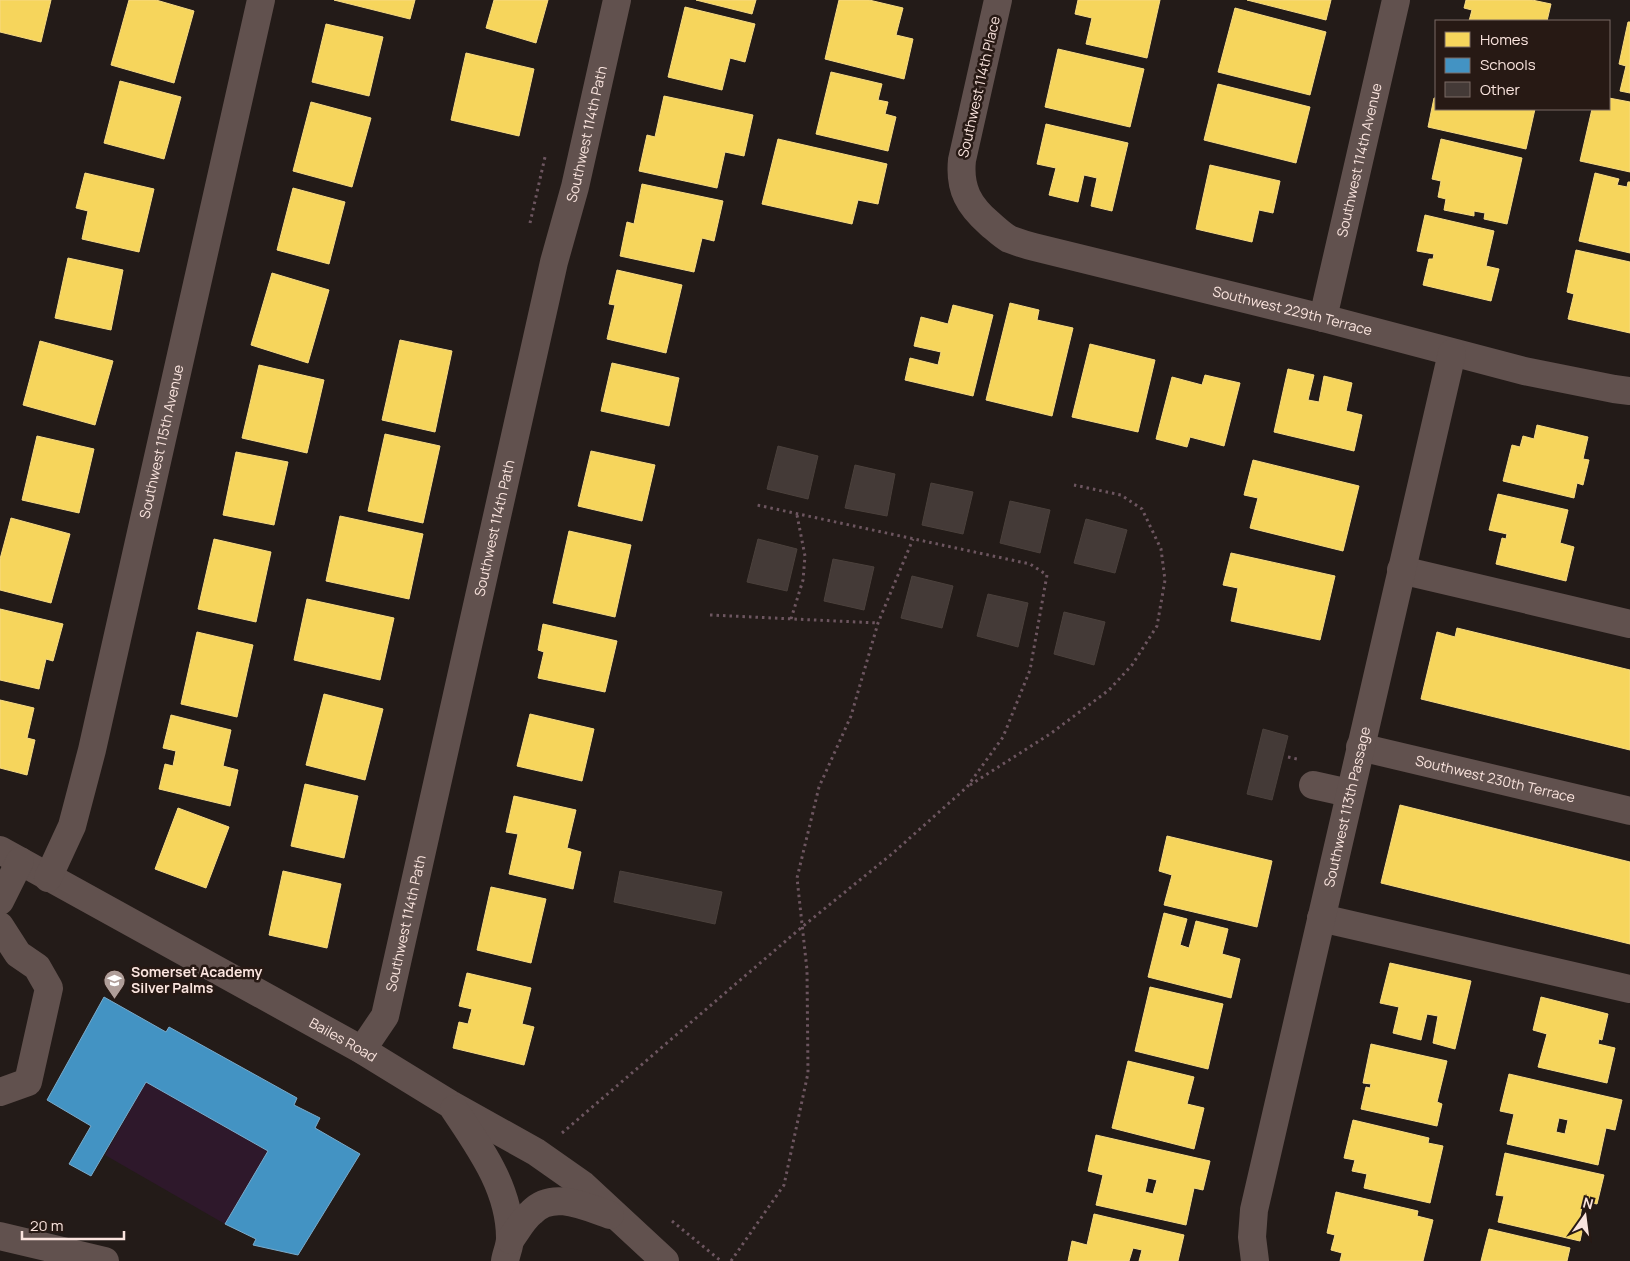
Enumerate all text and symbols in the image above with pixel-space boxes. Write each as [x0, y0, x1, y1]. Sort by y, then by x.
street label: Southwest 114th Place [953, 14, 1004, 160]
legend [1435, 20, 1610, 110]
text: Homes [1480, 29, 1529, 50]
text: Schools [1480, 54, 1536, 75]
street label: Southwest 114th Path [561, 64, 611, 204]
text: Other [1480, 79, 1521, 100]
street label: Southwest 114th Avenue [1332, 81, 1386, 239]
street label: Southwest 229th Terrace [1211, 281, 1374, 340]
street label: Southwest 115th Avenue [134, 363, 188, 520]
street label: Southwest 114th Path [469, 458, 518, 598]
street label: Southwest 113th Passage [1319, 725, 1374, 889]
street label: Southwest 230th Terrace [1414, 750, 1577, 807]
street label: Southwest 114th Path [381, 853, 430, 993]
place label: Somerset Academy Silver Palms [131, 962, 262, 997]
school or university icon: Somerset Academy Silver Palms [103, 968, 127, 999]
street label: Bailes Road [306, 1013, 381, 1066]
north arrow [1560, 1191, 1610, 1241]
text: N [1581, 1192, 1595, 1213]
scale bar [22, 1208, 125, 1240]
text: 20 m [30, 1215, 63, 1236]

